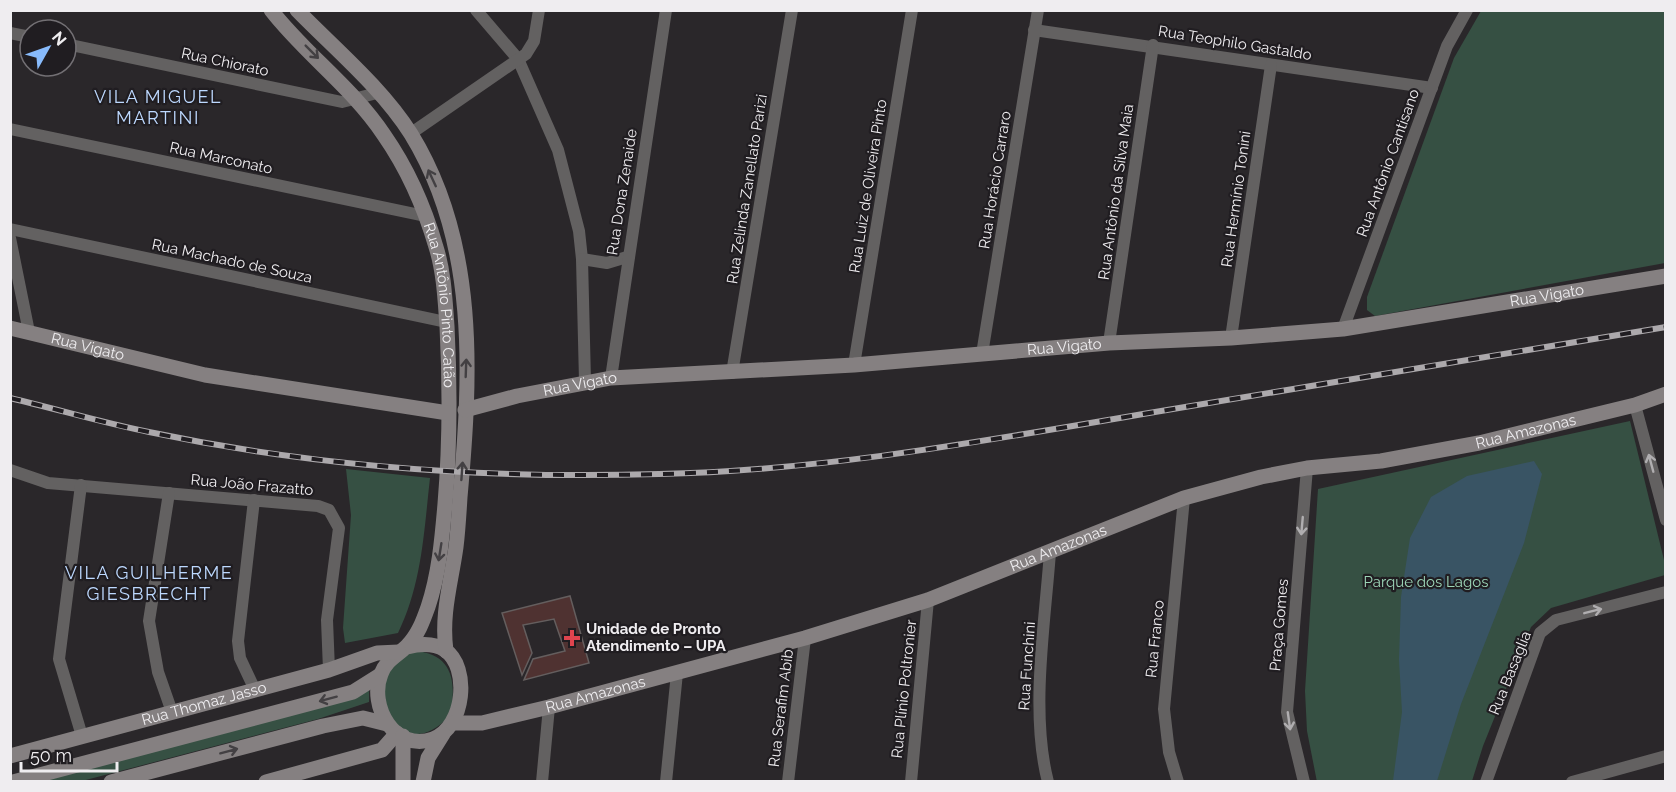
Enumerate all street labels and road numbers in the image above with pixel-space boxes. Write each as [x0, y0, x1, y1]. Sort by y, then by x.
street label: Rua Teophilo Gastaldo [1157, 22, 1313, 64]
street label: Rua Chiorato [180, 44, 270, 80]
street label: Rua Antônio Cantisano [1353, 87, 1423, 239]
street label: Rua Zelinda Zanellato Parizi [723, 93, 771, 285]
street label: Rua Luiz de Oliveira Pinto [845, 98, 891, 274]
street label: Rua Antônio da Silva Maia [1095, 103, 1137, 281]
street label: Rua Horácio Carraro [975, 110, 1015, 250]
street label: Rua Dona Zenaide [603, 128, 641, 256]
street label: Rua Hermínio Tonini [1218, 130, 1254, 268]
street label: Rua Marconato [168, 138, 274, 178]
street label: Rua Antônio Pinto Catão [420, 220, 458, 388]
street label: Rua Machado de Souza [150, 235, 314, 287]
street label: Rua Vigato [1509, 281, 1585, 310]
street label: Rua Vigato [49, 329, 126, 364]
street label: Rua Vigato [1026, 335, 1102, 359]
street label: Rua Vigato [542, 369, 617, 400]
street label: Rua Amazonas [1474, 411, 1578, 453]
street label: Rua João Frazatto [190, 471, 314, 499]
street label: Rua Amazonas [1007, 521, 1109, 575]
street label: Praça Gomes [1266, 578, 1292, 672]
street label: Rua Franco [1142, 599, 1168, 679]
street label: Rua Plínio Poltronier [888, 618, 920, 759]
street label: Rua Funchini [1015, 621, 1039, 711]
street label: Rua Basaglia [1485, 628, 1535, 718]
street label: Rua Serafim Abib [765, 648, 797, 768]
street label: Rua Amazonas [544, 672, 647, 717]
street label: Rua Thomaz Jasso [140, 678, 269, 729]

